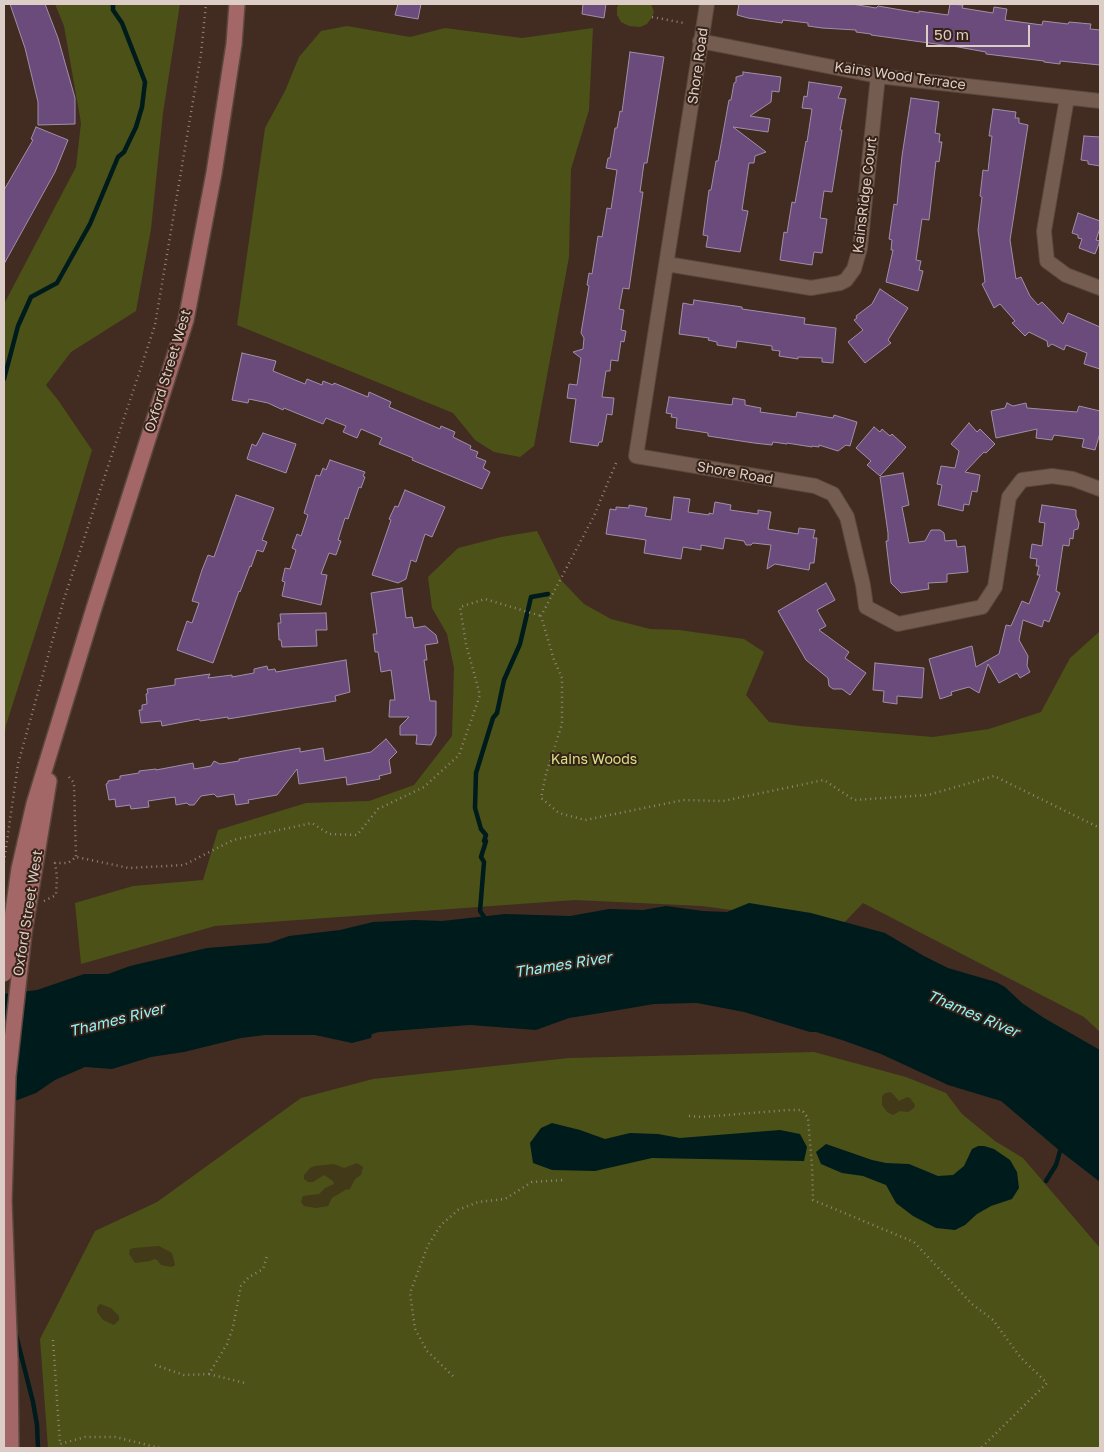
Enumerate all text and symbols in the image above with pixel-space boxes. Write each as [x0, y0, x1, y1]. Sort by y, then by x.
scale bar [929, 15, 1033, 47]
text: 50 m [934, 25, 969, 43]
street label: Shore Road [684, 27, 712, 105]
street label: Kains Wood Terrace [833, 58, 967, 94]
street label: KainsRidge Court [850, 136, 880, 254]
street label: Oxford Street West [141, 307, 195, 435]
street label: Shore Road [696, 458, 774, 488]
park label: Kains Woods [551, 752, 637, 768]
street label: Oxford Street West [10, 849, 46, 977]
water label: Thames River [513, 948, 613, 982]
water label: Thames River [925, 987, 1021, 1041]
water label: Thames River [67, 999, 167, 1041]

